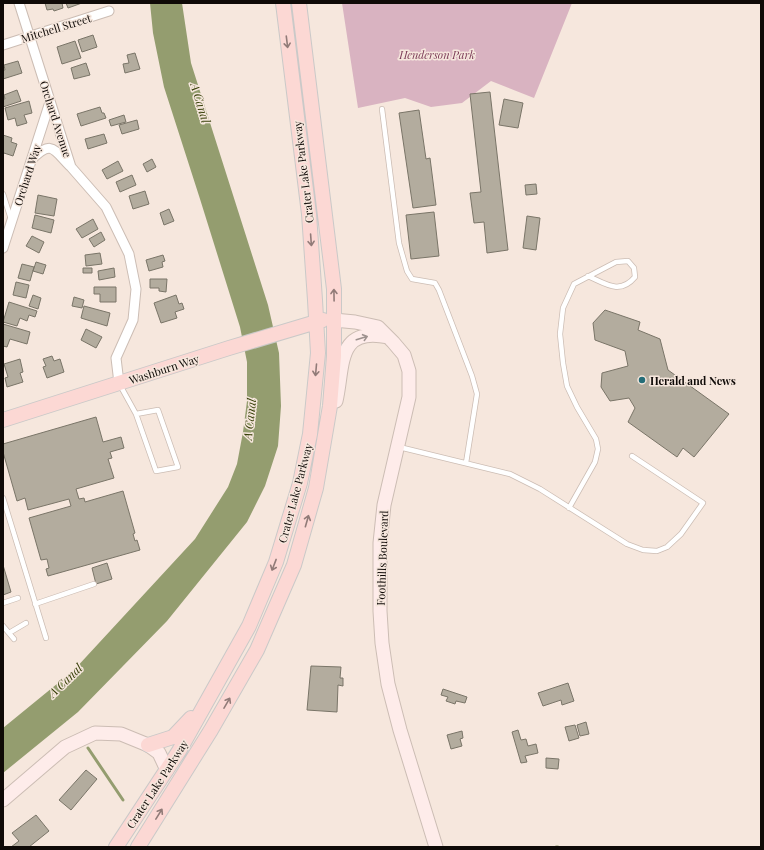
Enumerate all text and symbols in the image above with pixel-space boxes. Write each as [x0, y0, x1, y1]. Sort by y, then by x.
street label: Mitchell Street [19, 10, 93, 46]
one-way arrow [283, 35, 291, 48]
park label: Henderson Park [398, 47, 475, 62]
street label: Orchard Avenue [37, 79, 76, 160]
water label: A Canal [187, 79, 215, 126]
street label: Crater Lake Parkway [289, 120, 317, 224]
street label: Orchard Way [10, 142, 44, 208]
one-way arrow [307, 233, 314, 246]
one-way arrow [330, 289, 338, 302]
one-way arrow [355, 334, 368, 341]
street label: Washburn Way [126, 350, 201, 388]
one-way arrow [313, 363, 320, 376]
place label: Herald and News [650, 373, 736, 388]
marker: Herald and News [637, 375, 647, 385]
water label: A Canal [239, 397, 259, 442]
street label: Crater Lake Parkway [274, 441, 316, 545]
street label: Foothills Boulevard [373, 510, 391, 606]
one-way arrow [304, 515, 311, 528]
one-way arrow [270, 558, 278, 570]
water label: A Canal [43, 659, 86, 702]
one-way arrow [223, 697, 231, 709]
street label: Crater Lake Parkway [123, 736, 192, 831]
one-way arrow [155, 808, 163, 820]

